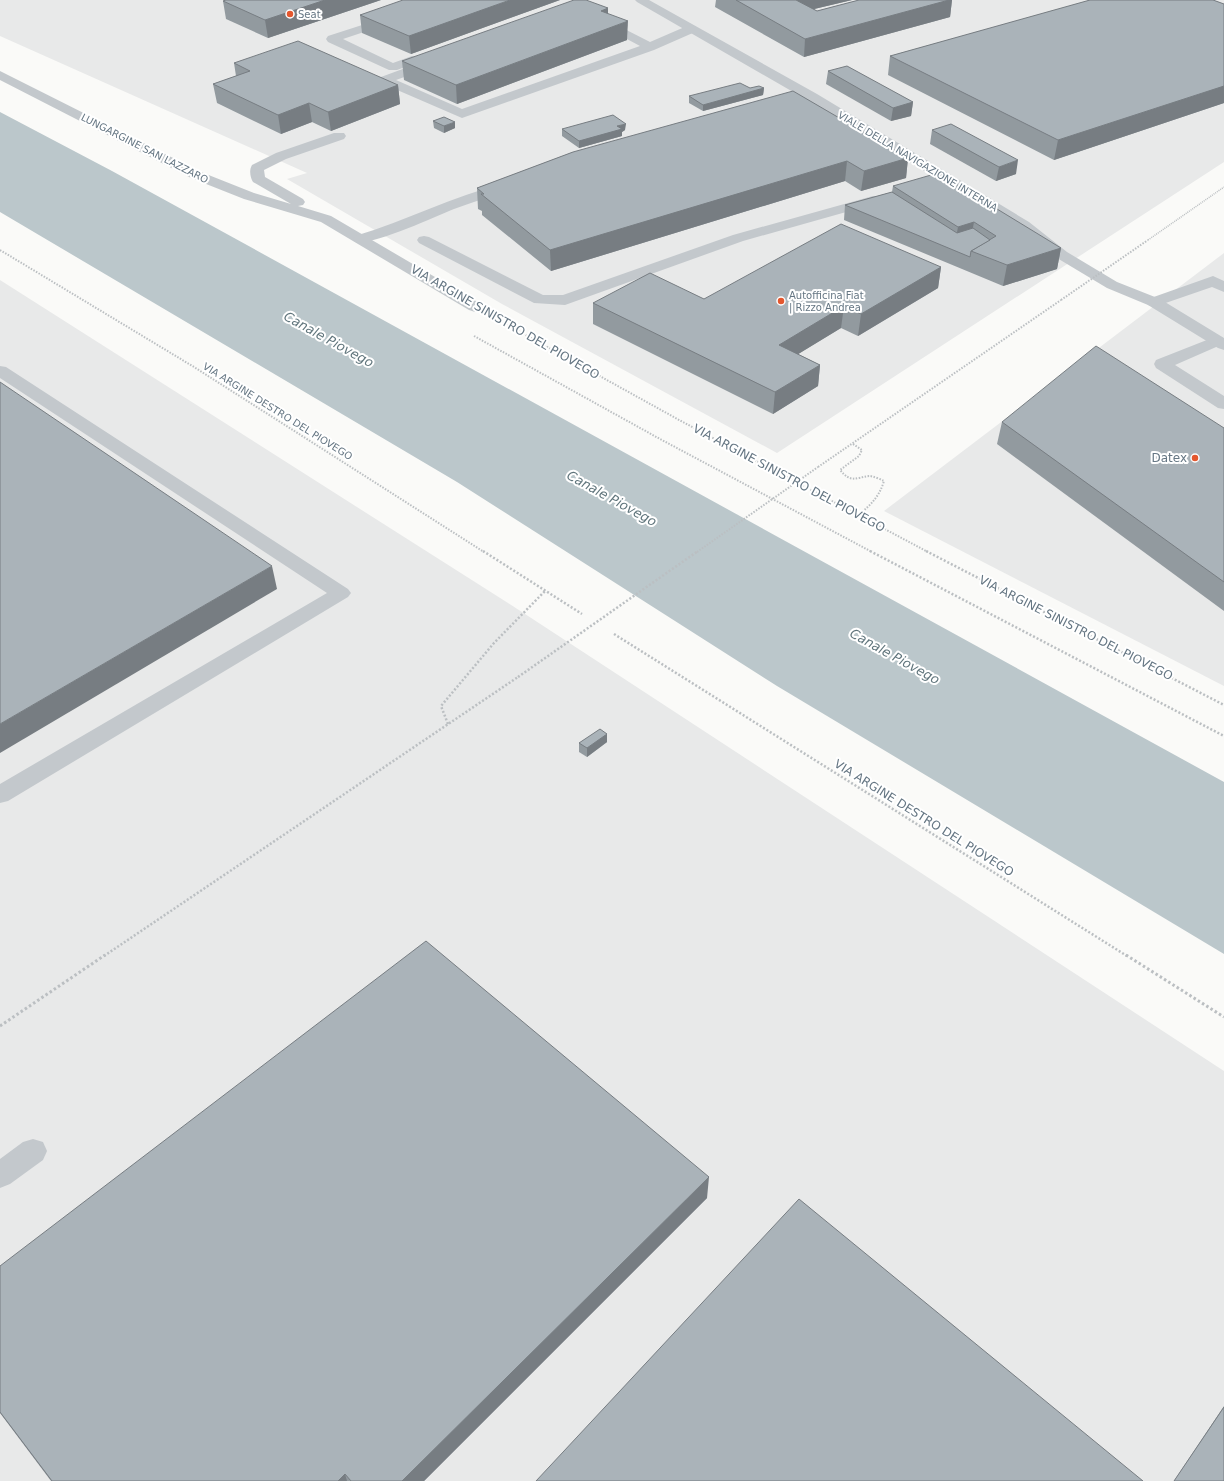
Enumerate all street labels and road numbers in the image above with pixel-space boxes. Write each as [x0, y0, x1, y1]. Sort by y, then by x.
street label: VIALE DELLA NAVIGAZIONE INTERNA [836, 109, 1000, 214]
street label: LUNGARGINE SAN LAZZARO [79, 112, 210, 185]
street label: VIA ARGINE SINISTRO DEL PIOVEGO [408, 262, 602, 382]
street label: VIA ARGINE DESTRO DEL PIOVEGO [201, 361, 355, 462]
street label: VIA ARGINE SINISTRO DEL PIOVEGO [691, 421, 887, 535]
street label: VIA ARGINE SINISTRO DEL PIOVEGO [977, 573, 1175, 683]
street label: VIA ARGINE DESTRO DEL PIOVEGO [832, 757, 1016, 879]

